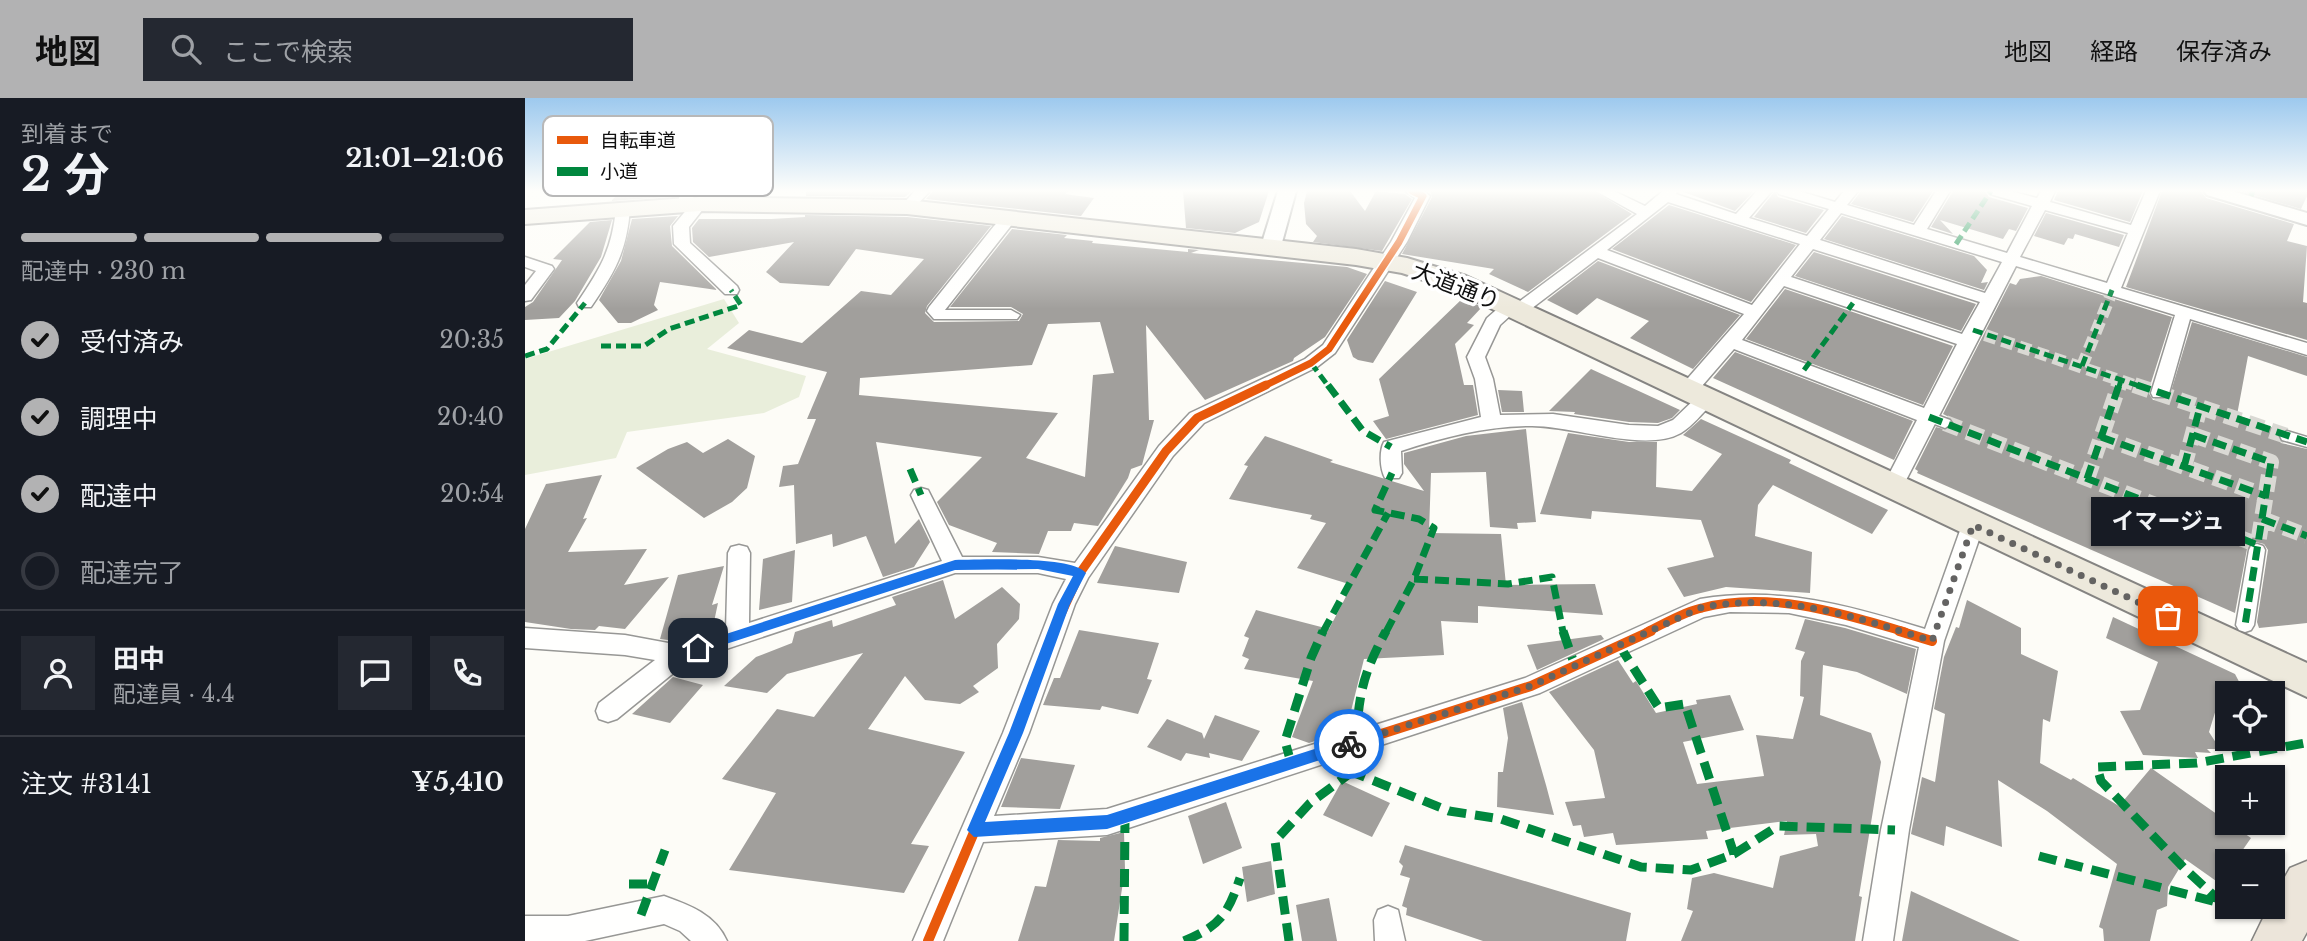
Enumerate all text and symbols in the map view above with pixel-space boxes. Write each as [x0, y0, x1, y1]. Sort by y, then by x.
search box [143, 18, 633, 81]
icon: search [167, 30, 205, 68]
text: 地図 [35, 31, 101, 72]
text: ここで検索 [223, 36, 353, 68]
text: 地図 [2004, 37, 2052, 66]
text: 経路 [2090, 37, 2138, 66]
text: 保存済み [2176, 37, 2272, 66]
legend [543, 116, 773, 196]
text: 到着まで [21, 120, 113, 148]
text: 自転車道 [600, 129, 676, 152]
text: 21:01–21:06 [346, 142, 504, 174]
text: 2 分 [21, 146, 109, 203]
text: 小道 [600, 160, 638, 183]
street label: 大道通り [1408, 256, 1504, 316]
text: 配達中 · 230 m [21, 257, 186, 285]
icon: check [21, 321, 59, 359]
text: 受付済み [80, 326, 184, 358]
text: 20:35 [440, 326, 504, 354]
icon: check [21, 398, 59, 436]
text: 調理中 [80, 403, 158, 435]
text: 20:40 [437, 403, 504, 431]
icon: check [21, 475, 59, 513]
text: 配達中 [80, 480, 158, 512]
text: 20:54 [440, 480, 504, 508]
callout: イマージュ [2091, 497, 2245, 546]
text: イマージュ [2112, 507, 2224, 535]
text: 配達完了 [80, 557, 184, 589]
pin [2138, 586, 2198, 646]
icon: bag [2149, 597, 2187, 635]
pin [668, 618, 728, 678]
icon: home [679, 629, 717, 667]
button: person [21, 636, 95, 710]
button: chat [338, 636, 412, 710]
button: phone [430, 636, 504, 710]
text: 田中 [113, 643, 165, 675]
text: 配達員 · 4.4 [113, 680, 235, 708]
map controls [2215, 681, 2285, 919]
button: locate [2215, 681, 2285, 751]
courier [1314, 709, 1384, 779]
icon: bike [1330, 725, 1368, 763]
button: + [2215, 765, 2285, 835]
text: ¥5,410 [411, 766, 504, 798]
text: 注文 #3141 [21, 768, 152, 800]
button: − [2215, 849, 2285, 919]

